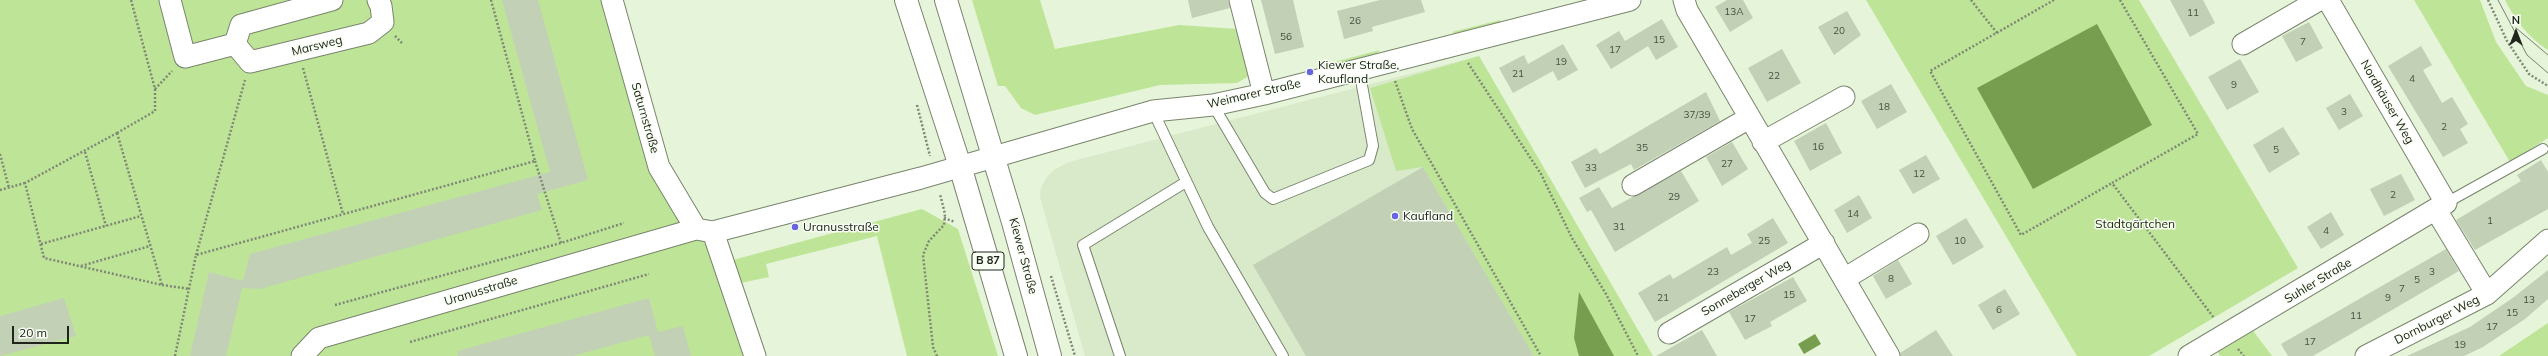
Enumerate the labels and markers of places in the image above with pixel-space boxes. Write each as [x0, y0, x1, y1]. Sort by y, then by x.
place label: Kiewer Straße, Kaufland [1318, 58, 1399, 86]
marker: Kiewer Straße, Kaufland [1305, 67, 1315, 77]
place label: Kaufland [1403, 209, 1453, 223]
marker: Kaufland [1390, 211, 1400, 221]
place label: Uranusstraße [803, 220, 879, 234]
marker: Uranusstraße [790, 222, 800, 232]

